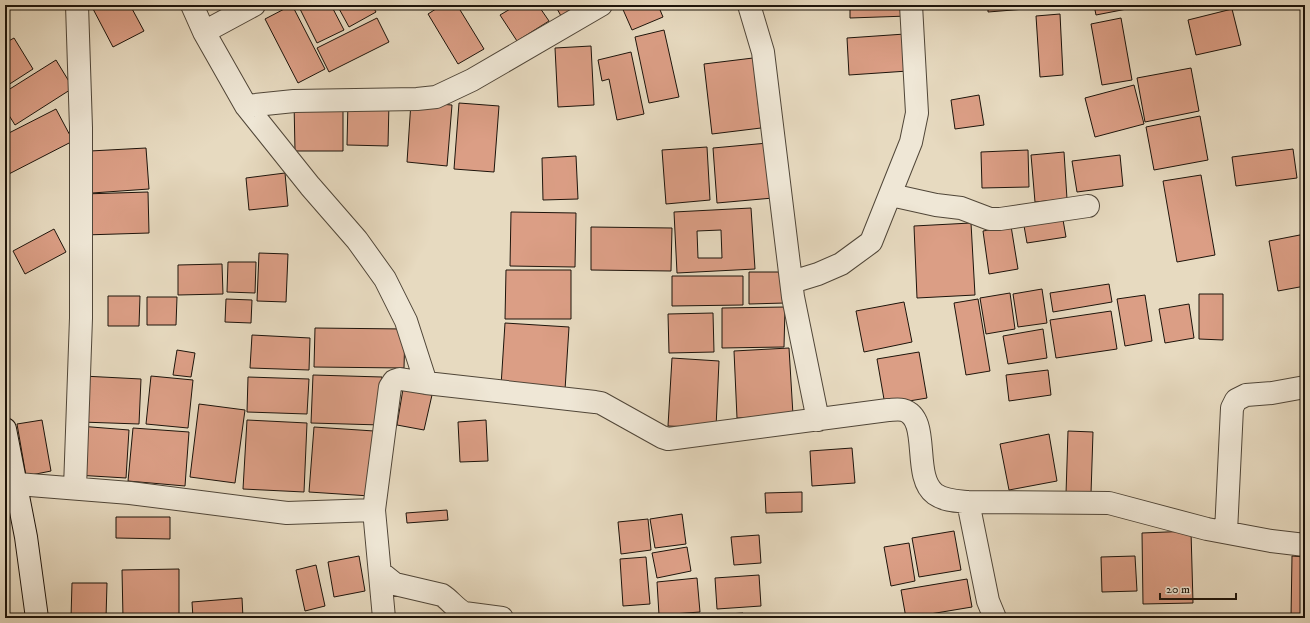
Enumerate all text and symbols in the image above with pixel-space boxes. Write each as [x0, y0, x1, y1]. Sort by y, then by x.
scale bar [1160, 575, 1236, 601]
text: 20 m [1166, 582, 1190, 597]

